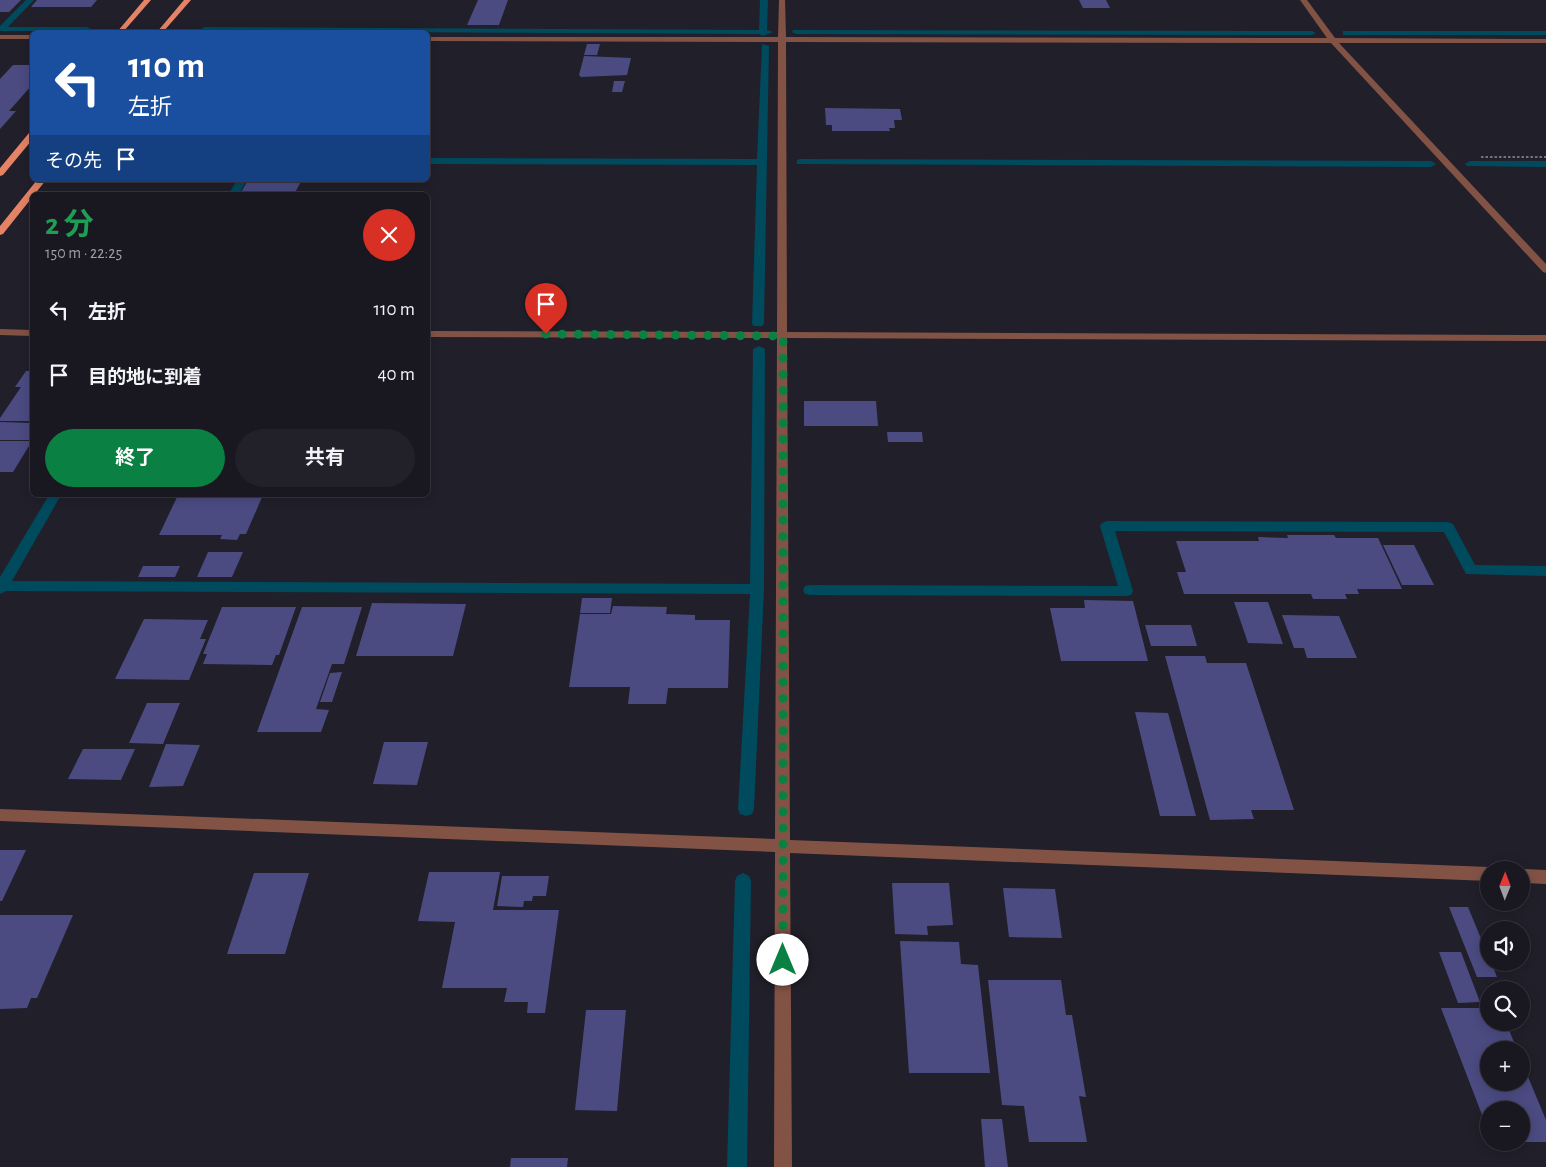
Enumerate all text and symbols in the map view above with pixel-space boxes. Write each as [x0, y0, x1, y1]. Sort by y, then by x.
text: 110 m [128, 49, 205, 84]
icon: left [45, 50, 110, 115]
text: 左折 [128, 96, 172, 118]
icon: arrive [112, 145, 140, 173]
text: その先 [45, 152, 102, 171]
button: close [363, 209, 415, 261]
text: 2 分 [45, 210, 94, 240]
text: 150 m · 22:25 [45, 245, 122, 261]
pin [525, 283, 567, 334]
icon: arrive [532, 290, 560, 318]
icon: left [45, 296, 73, 324]
text: 110 m [374, 300, 415, 319]
text: 左折 [88, 303, 126, 322]
icon: arrive [45, 361, 73, 389]
text: 40 m [377, 365, 415, 384]
text: 目的地に到着 [88, 368, 202, 387]
button: 終了 [45, 429, 225, 487]
button: 共有 [235, 429, 415, 487]
north arrow [1480, 861, 1530, 911]
map controls [1480, 861, 1530, 1151]
button: sound [1480, 921, 1530, 971]
position arrow [756, 933, 808, 985]
button: search [1480, 981, 1530, 1031]
button: + [1480, 1041, 1530, 1091]
button: − [1480, 1101, 1530, 1151]

